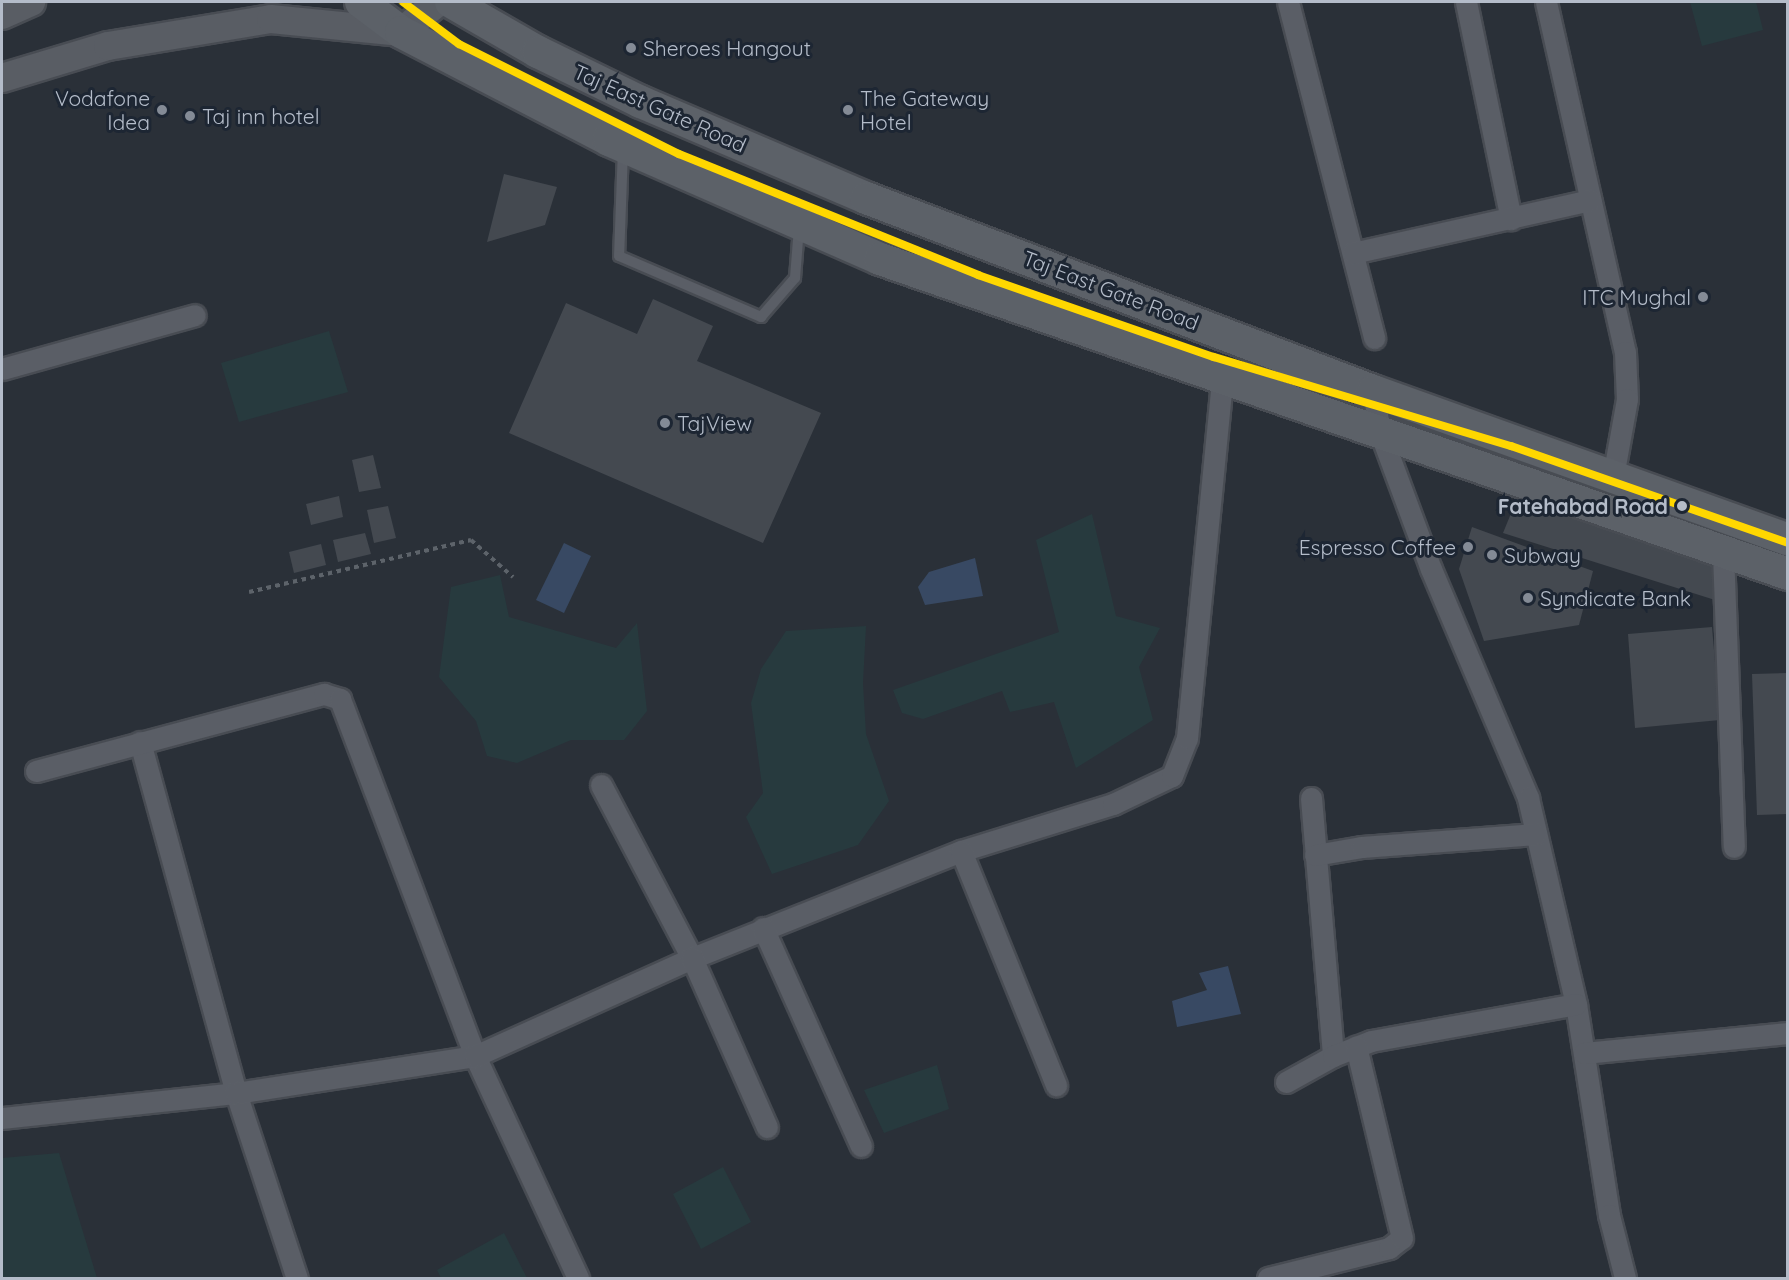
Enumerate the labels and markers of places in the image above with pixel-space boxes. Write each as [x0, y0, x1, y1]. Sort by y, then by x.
place label: Sheroes Hangout [643, 35, 811, 61]
marker: Sheroes Hangout [624, 41, 638, 55]
place label: Vodafone Idea [55, 85, 150, 135]
place label: The Gateway Hotel [860, 85, 989, 135]
marker: Vodafone Idea [155, 103, 169, 117]
place label: Taj inn hotel [202, 103, 320, 129]
marker: The Gateway Hotel [841, 103, 855, 117]
marker: Taj inn hotel [183, 109, 197, 123]
place label: ITC Mughal [1582, 284, 1691, 310]
marker: ITC Mughal [1696, 290, 1710, 304]
place label: TajView [677, 410, 752, 436]
marker: TajView [658, 416, 672, 430]
place label: Fatehabad Road [1498, 493, 1668, 519]
marker: Fatehabad Road [1673, 497, 1691, 515]
place label: Espresso Coffee [1299, 534, 1456, 560]
marker: Espresso Coffee [1461, 540, 1475, 554]
place label: Subway [1504, 542, 1581, 568]
marker: Subway [1485, 548, 1499, 562]
place label: Syndicate Bank [1540, 585, 1691, 611]
marker: Syndicate Bank [1521, 591, 1535, 605]

